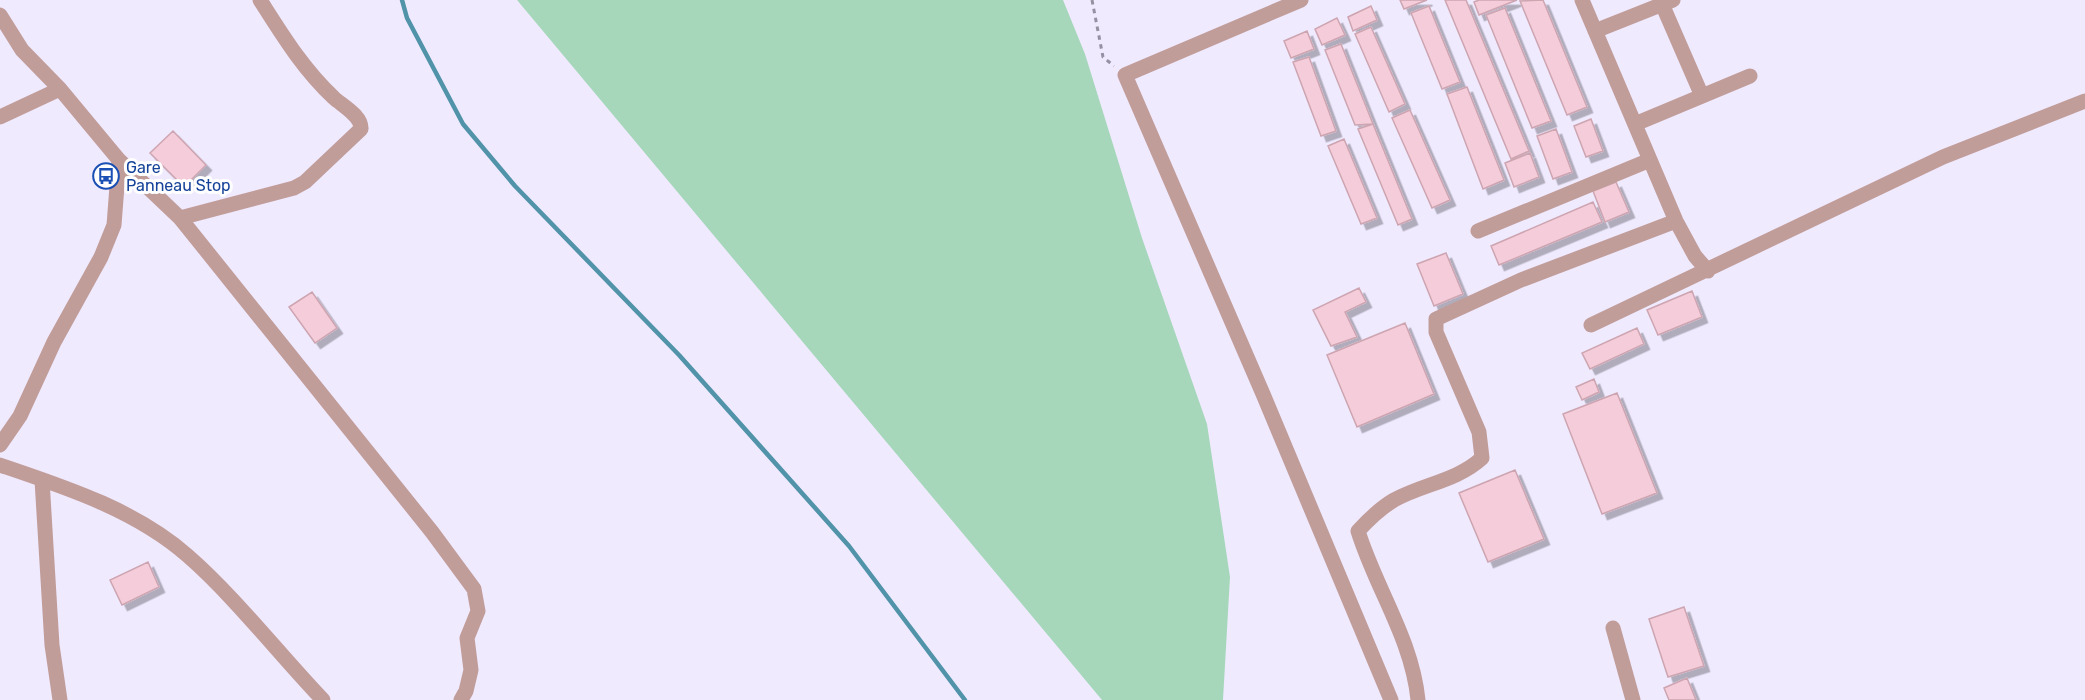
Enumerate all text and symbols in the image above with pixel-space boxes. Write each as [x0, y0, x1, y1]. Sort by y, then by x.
place label: Gare Panneau Stop [126, 158, 231, 195]
bus stop icon: Gare Panneau Stop [91, 161, 121, 191]

